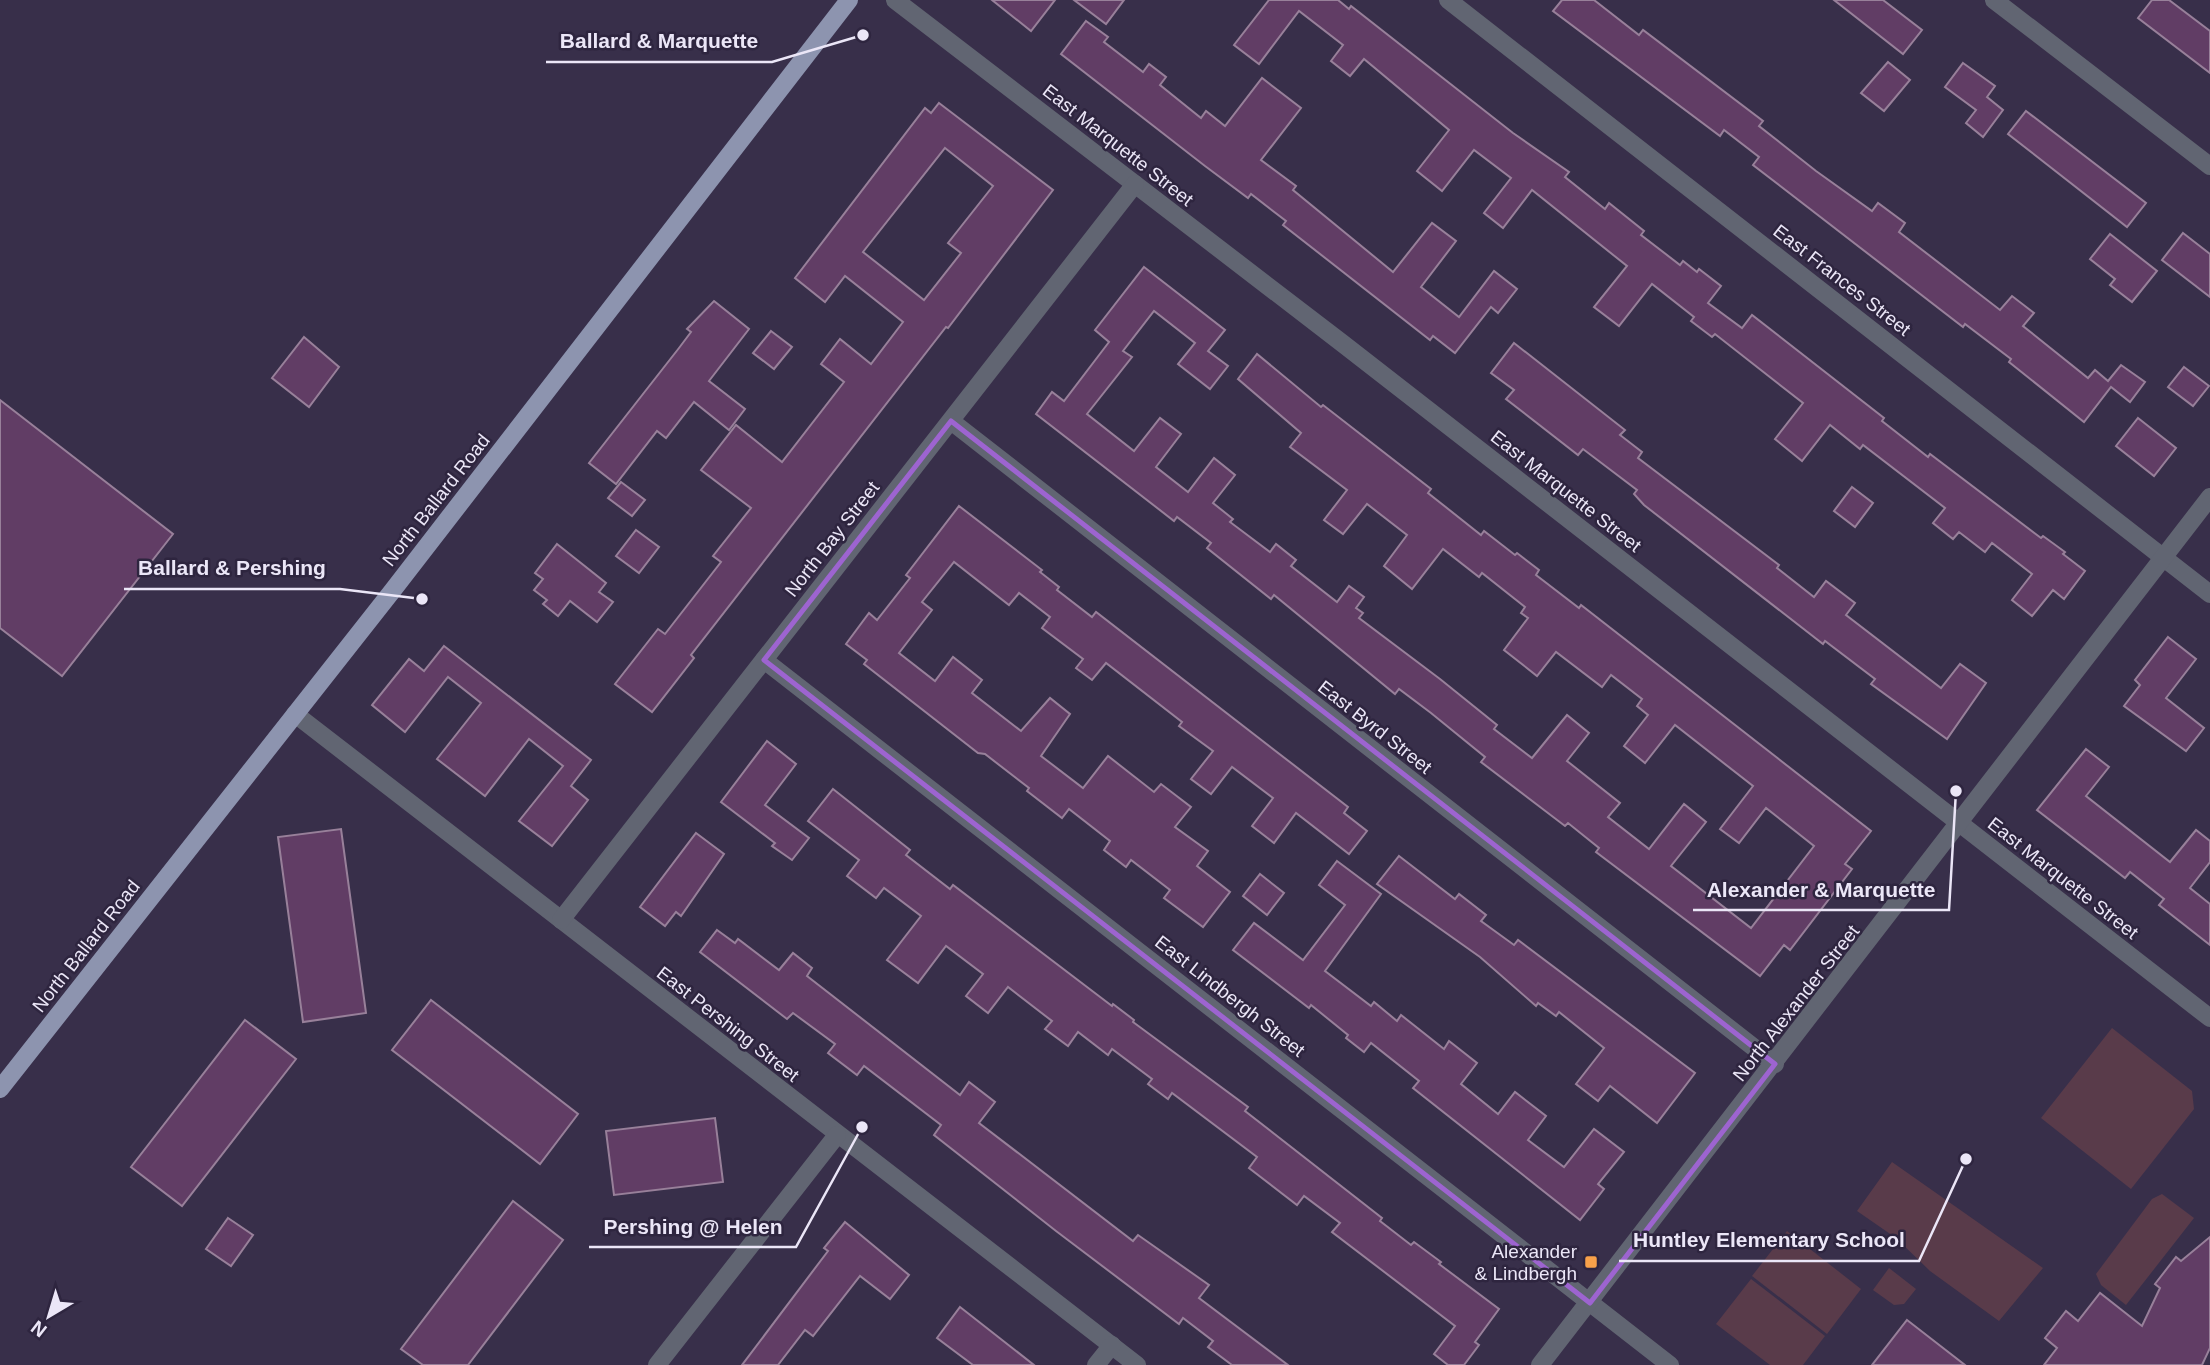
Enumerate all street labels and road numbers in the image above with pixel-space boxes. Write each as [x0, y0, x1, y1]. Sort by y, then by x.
street label: East Marquette Street [1039, 80, 1198, 211]
street label: East Frances Street [1769, 220, 1915, 340]
street label: East Marquette Street [1487, 426, 1646, 557]
street label: North Ballard Road [378, 430, 494, 570]
street label: North Bay Street [780, 477, 884, 601]
street label: East Byrd Street [1314, 676, 1437, 778]
street label: East Marquette Street [1984, 813, 2143, 944]
street label: North Ballard Road [28, 876, 144, 1016]
street label: North Alexander Street [1729, 920, 1864, 1085]
street label: East Lindbergh Street [1151, 931, 1309, 1061]
street label: East Pershing Street [653, 962, 804, 1086]

